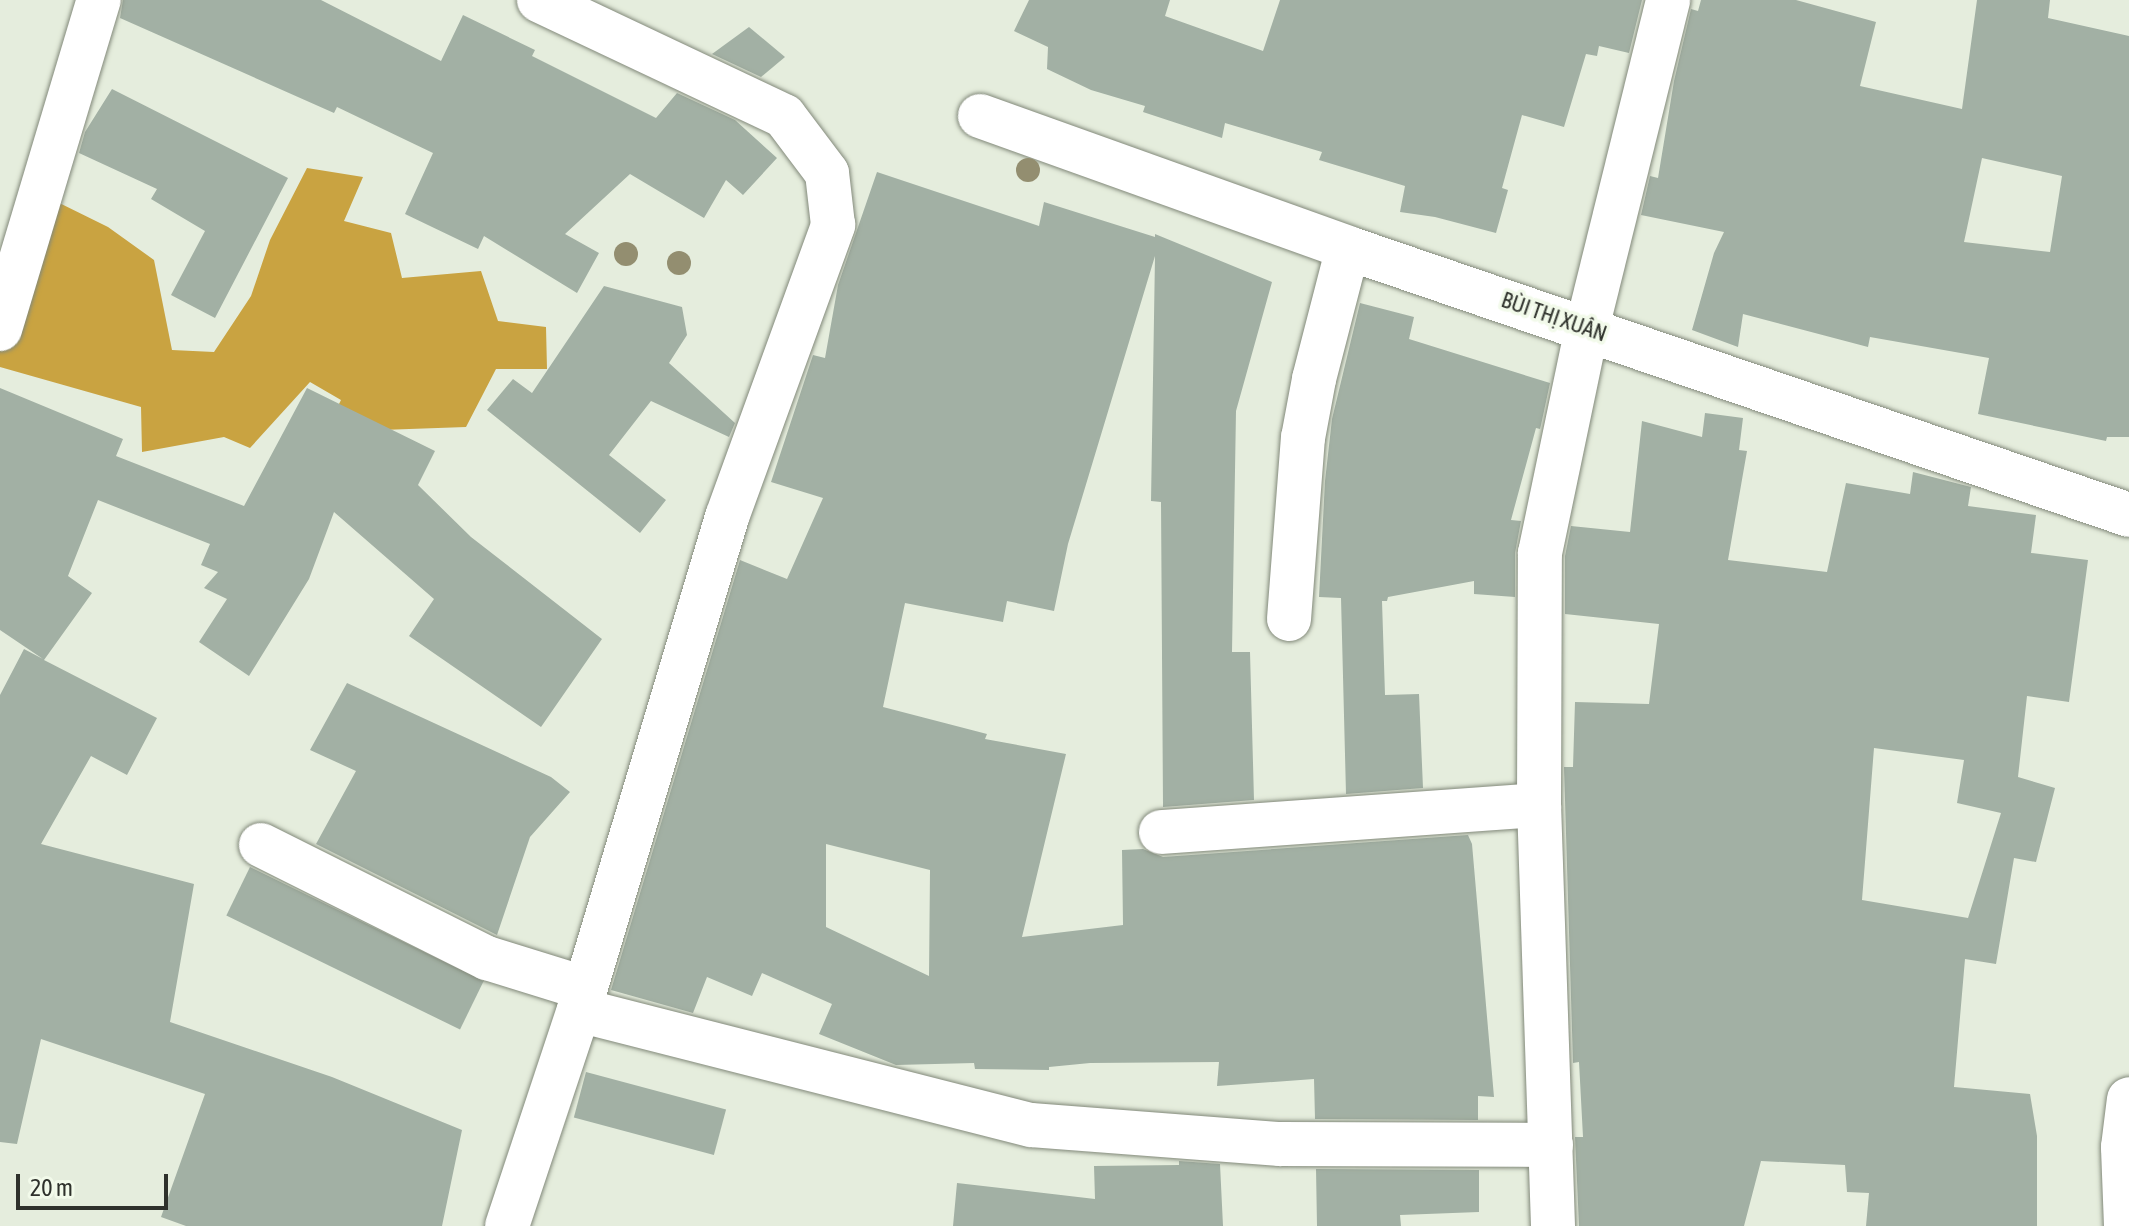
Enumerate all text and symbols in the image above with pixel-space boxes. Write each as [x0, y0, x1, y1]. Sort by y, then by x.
street label: BÙI THỊ XUÂN [1498, 287, 1610, 347]
scale bar [20, 1158, 172, 1208]
text: 20 m [30, 1174, 73, 1201]

